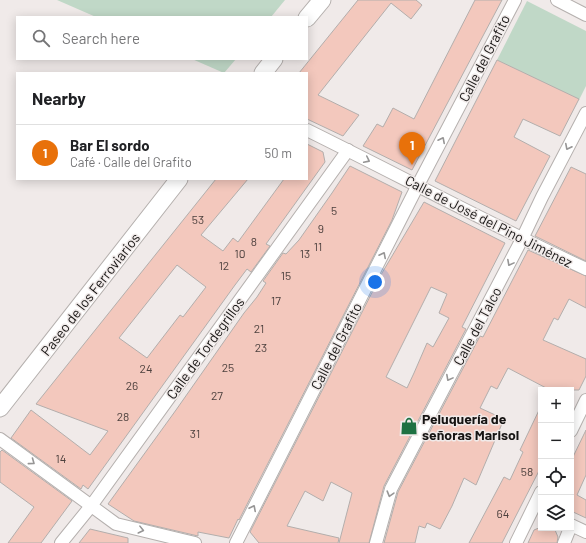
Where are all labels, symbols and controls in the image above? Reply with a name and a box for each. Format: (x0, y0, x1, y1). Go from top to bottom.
street label: Calle del Grafito (455, 12, 513, 104)
search box (16, 16, 308, 60)
icon: search (30, 27, 52, 49)
text: Search here (62, 29, 140, 47)
text: Nearby (32, 88, 86, 108)
pin: 1 (399, 132, 425, 165)
text: Bar El sordo (70, 136, 150, 154)
one-way arrow (437, 136, 445, 144)
one-way arrow (565, 143, 573, 150)
text: 1 (43, 145, 47, 161)
text: 50 m (265, 145, 292, 161)
text: Café · Calle del Grafito (70, 154, 192, 170)
one-way arrow (363, 155, 370, 163)
street label: Calle de José del Pino Jiménez (403, 171, 575, 271)
house number: 5 (331, 203, 337, 217)
house number: 53 (192, 212, 204, 226)
house number: 9 (318, 221, 324, 235)
street label: Paseo de los Ferroviarios (37, 229, 143, 359)
house number: 8 (251, 234, 257, 248)
house number: 11 (314, 239, 322, 253)
house number: 10 (235, 246, 245, 260)
house number: 13 (300, 246, 310, 260)
one-way arrow (378, 252, 385, 260)
house number: 12 (219, 258, 229, 272)
one-way arrow (507, 259, 514, 266)
house number: 15 (281, 268, 291, 282)
your location (365, 272, 385, 292)
street label: Calle del Talco (449, 284, 505, 368)
street label: Calle de Tordegrillos (162, 293, 248, 402)
house number: 17 (271, 293, 281, 307)
street label: Calle del Grafito (307, 300, 365, 392)
house number: 21 (254, 321, 264, 335)
house number: 23 (255, 340, 267, 354)
house number: 25 (222, 360, 234, 374)
house number: 24 (139, 361, 153, 375)
one-way arrow (446, 374, 454, 382)
house number: 26 (126, 378, 138, 392)
map controls (538, 387, 574, 531)
button: + (538, 387, 574, 423)
house number: 27 (211, 388, 223, 402)
house number: 28 (117, 409, 129, 423)
place label: Peluquería de señoras Marisol (422, 410, 519, 443)
shop icon: Peluquería de señoras Marisol (399, 416, 419, 436)
button: − (538, 423, 574, 459)
house number: 31 (190, 426, 200, 440)
house number: 14 (56, 451, 66, 465)
one-way arrow (27, 458, 34, 465)
button: locate (538, 459, 574, 495)
house number: 58 (521, 464, 533, 478)
one-way arrow (386, 490, 395, 497)
button: layers (538, 495, 574, 531)
one-way arrow (249, 505, 256, 512)
house number: 64 (497, 506, 509, 520)
one-way arrow (137, 525, 144, 534)

